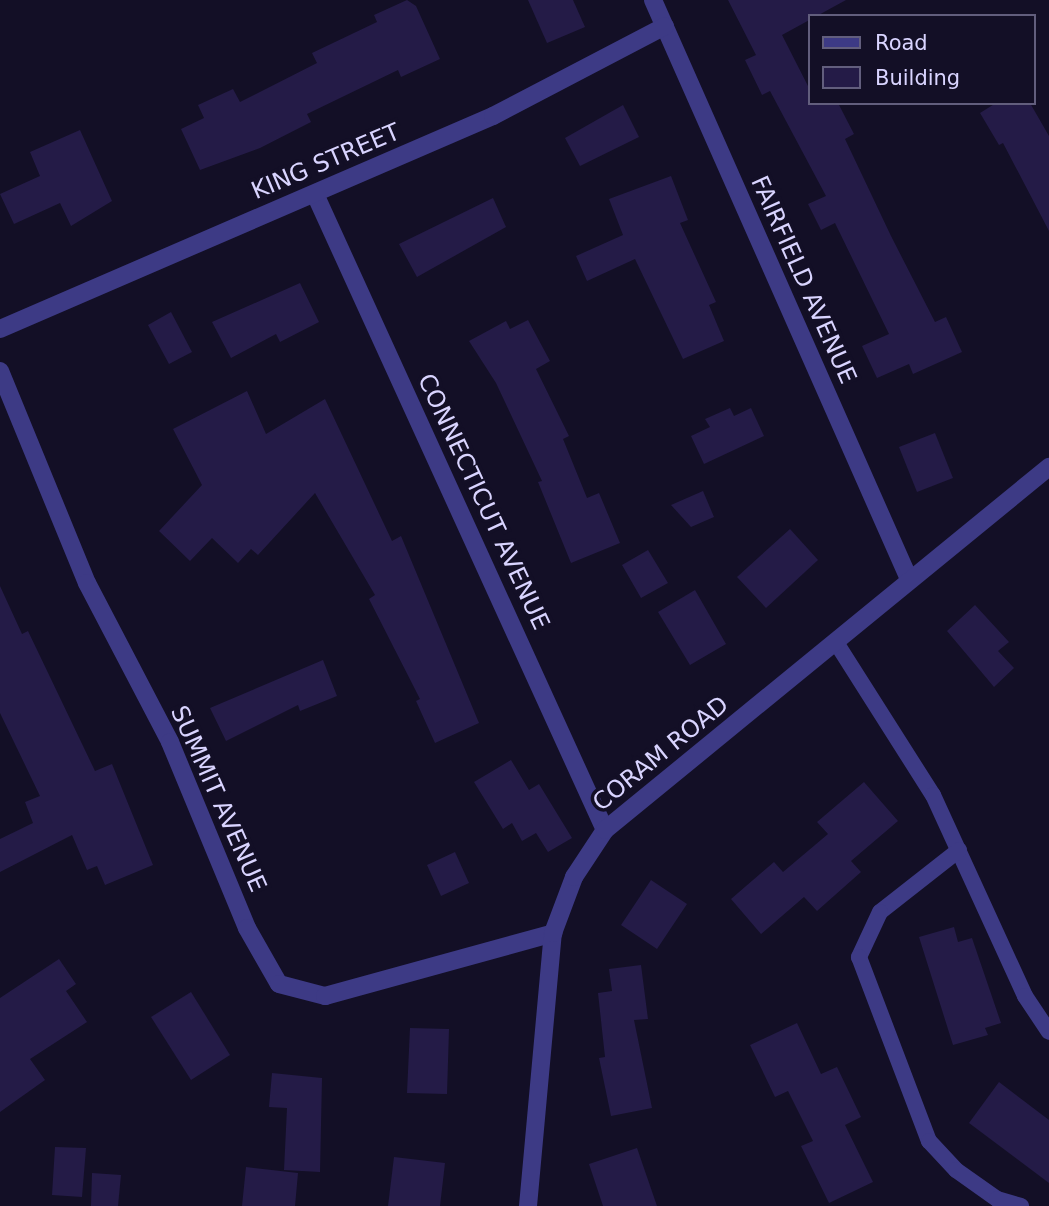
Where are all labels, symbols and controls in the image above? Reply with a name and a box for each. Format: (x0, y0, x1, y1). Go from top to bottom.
legend (808, 14, 1035, 105)
text: Road (875, 31, 928, 55)
text: Building (875, 66, 960, 90)
street label: KING STREET (247, 118, 405, 206)
street label: FAIRFIELD AVENUE (744, 172, 862, 388)
street label: CONNECTICUT AVENUE (411, 369, 555, 635)
street label: CORAM ROAD (587, 691, 735, 817)
street label: SUMMIT AVENUE (164, 701, 272, 897)

